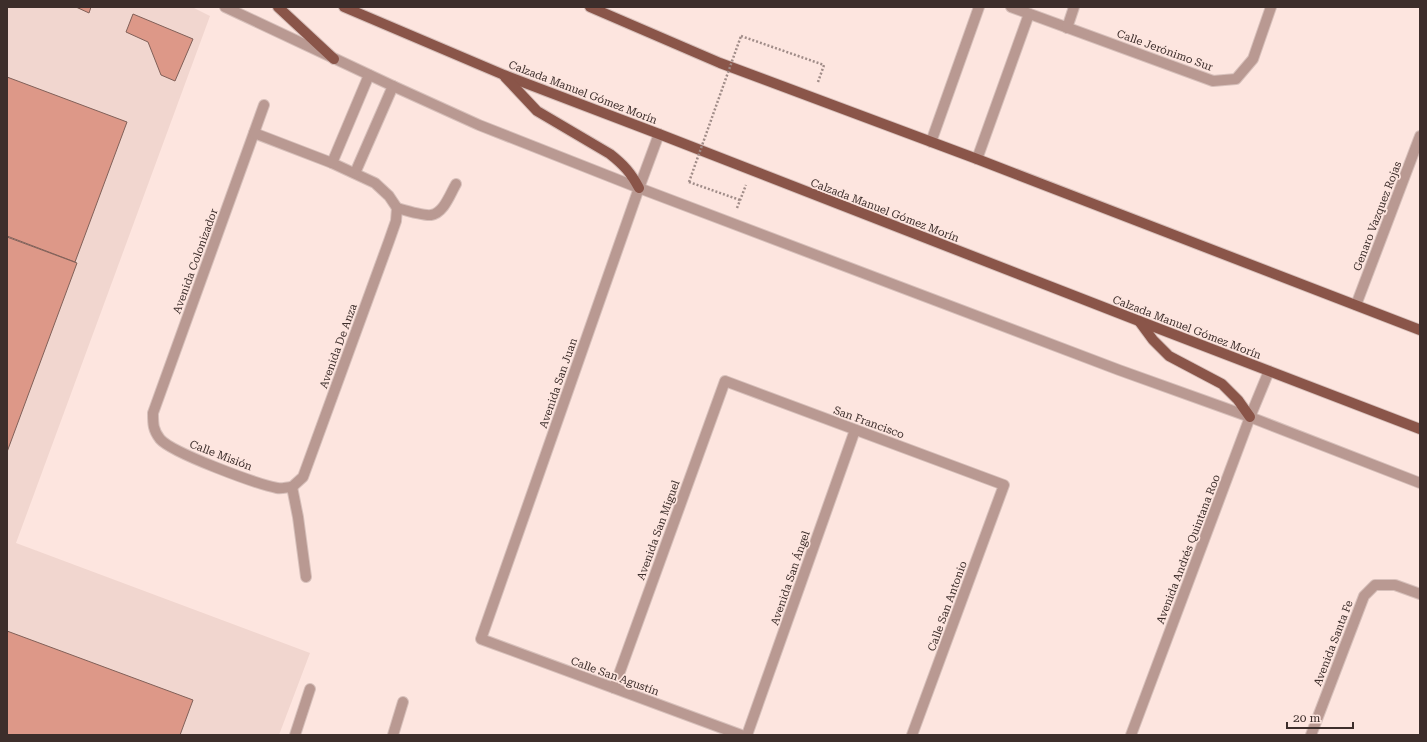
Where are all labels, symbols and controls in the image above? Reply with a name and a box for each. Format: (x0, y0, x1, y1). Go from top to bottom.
street label: Calle Jerónimo Sur (1115, 27, 1215, 74)
street label: Calzada Manuel Gómez Morín (507, 58, 659, 127)
street label: Genaro Vazquez Rojas (1351, 160, 1404, 273)
street label: Calzada Manuel Gómez Morín (809, 176, 961, 245)
street label: Avenida Colonizador (170, 206, 221, 315)
street label: Calzada Manuel Gómez Morín (1111, 293, 1263, 362)
street label: Avenida De Anza (317, 302, 360, 390)
street label: Avenida San Juan (537, 336, 580, 430)
street label: San Francisco (832, 404, 906, 441)
street label: Calle Misión (188, 438, 254, 473)
street label: Avenida Andrés Quintana Roo (1154, 472, 1223, 626)
street label: Avenida San Miguel (634, 478, 683, 582)
street label: Avenida San Ángel (767, 528, 813, 627)
street label: Calle San Antonio (925, 559, 970, 653)
street label: Avenida Santa Fe (1311, 598, 1356, 688)
street label: Calle San Agustín (569, 654, 661, 698)
scale bar (1287, 704, 1353, 730)
text: 20 m (1293, 711, 1320, 725)

